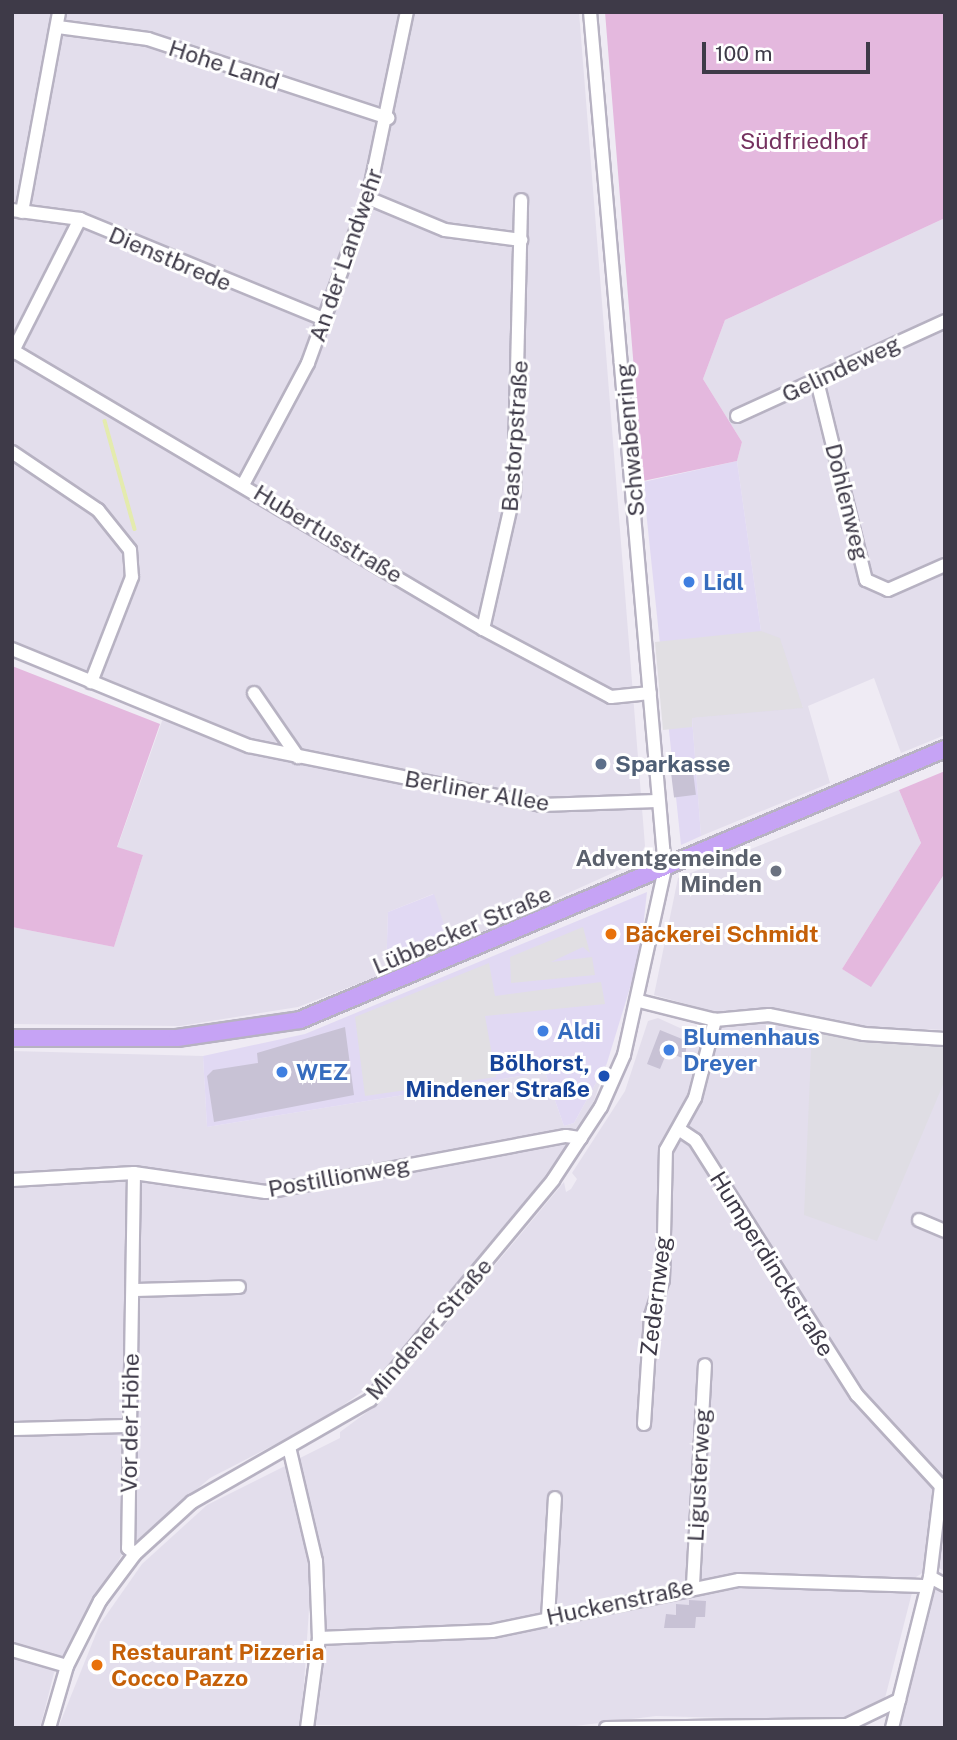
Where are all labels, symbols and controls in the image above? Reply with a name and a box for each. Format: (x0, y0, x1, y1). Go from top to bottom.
scale bar (705, 28, 873, 72)
street label: Hohe Land (165, 34, 283, 96)
text: 100 m (715, 41, 772, 66)
park label: Südfriedhof (740, 127, 868, 155)
street label: An der Landwehr (303, 164, 389, 346)
street label: Dienstbrede (105, 221, 235, 297)
street label: Gelindeweg (777, 330, 905, 408)
street label: Bastorpstraße (496, 359, 534, 513)
street label: Schwabenring (610, 362, 650, 518)
street label: Dohlenweg (819, 441, 875, 563)
street label: Hubertusstraße (249, 479, 407, 589)
place label: Lidl (703, 568, 744, 596)
marker: Lidl (681, 574, 697, 590)
place label: Sparkasse (615, 750, 731, 778)
marker: Sparkasse (593, 756, 609, 772)
street label: Berliner Allee (402, 765, 552, 817)
place label: Adventgemeinde Minden (575, 844, 762, 898)
marker: Adventgemeinde Minden (768, 863, 784, 879)
street label: Lübbecker Straße (369, 880, 555, 980)
place label: Bäckerei Schmidt (625, 920, 819, 948)
marker: Bäckerei Schmidt (603, 926, 619, 942)
place label: Aldi (557, 1017, 601, 1045)
marker: Aldi (535, 1023, 551, 1039)
place label: Blumenhaus Dreyer (683, 1023, 820, 1077)
marker: Blumenhaus Dreyer (661, 1042, 677, 1058)
place label: Bölhorst, Mindener Straße (405, 1049, 590, 1103)
place label: WEZ (296, 1058, 348, 1086)
marker: WEZ (274, 1064, 290, 1080)
marker: Bölhorst, Mindener Straße (596, 1068, 612, 1084)
street label: Postillionweg (266, 1151, 412, 1203)
street label: Humperdinckstraße (704, 1166, 840, 1362)
street label: Zedernweg (635, 1234, 677, 1358)
street label: Mindener Straße (360, 1252, 498, 1406)
street label: Vor der Höhe (115, 1353, 145, 1493)
street label: Ligusterweg (682, 1408, 716, 1542)
street label: Huckenstraße (544, 1573, 696, 1631)
place label: Restaurant Pizzeria Cocco Pazzo (111, 1638, 325, 1692)
marker: Restaurant Pizzeria Cocco Pazzo (89, 1657, 105, 1673)

